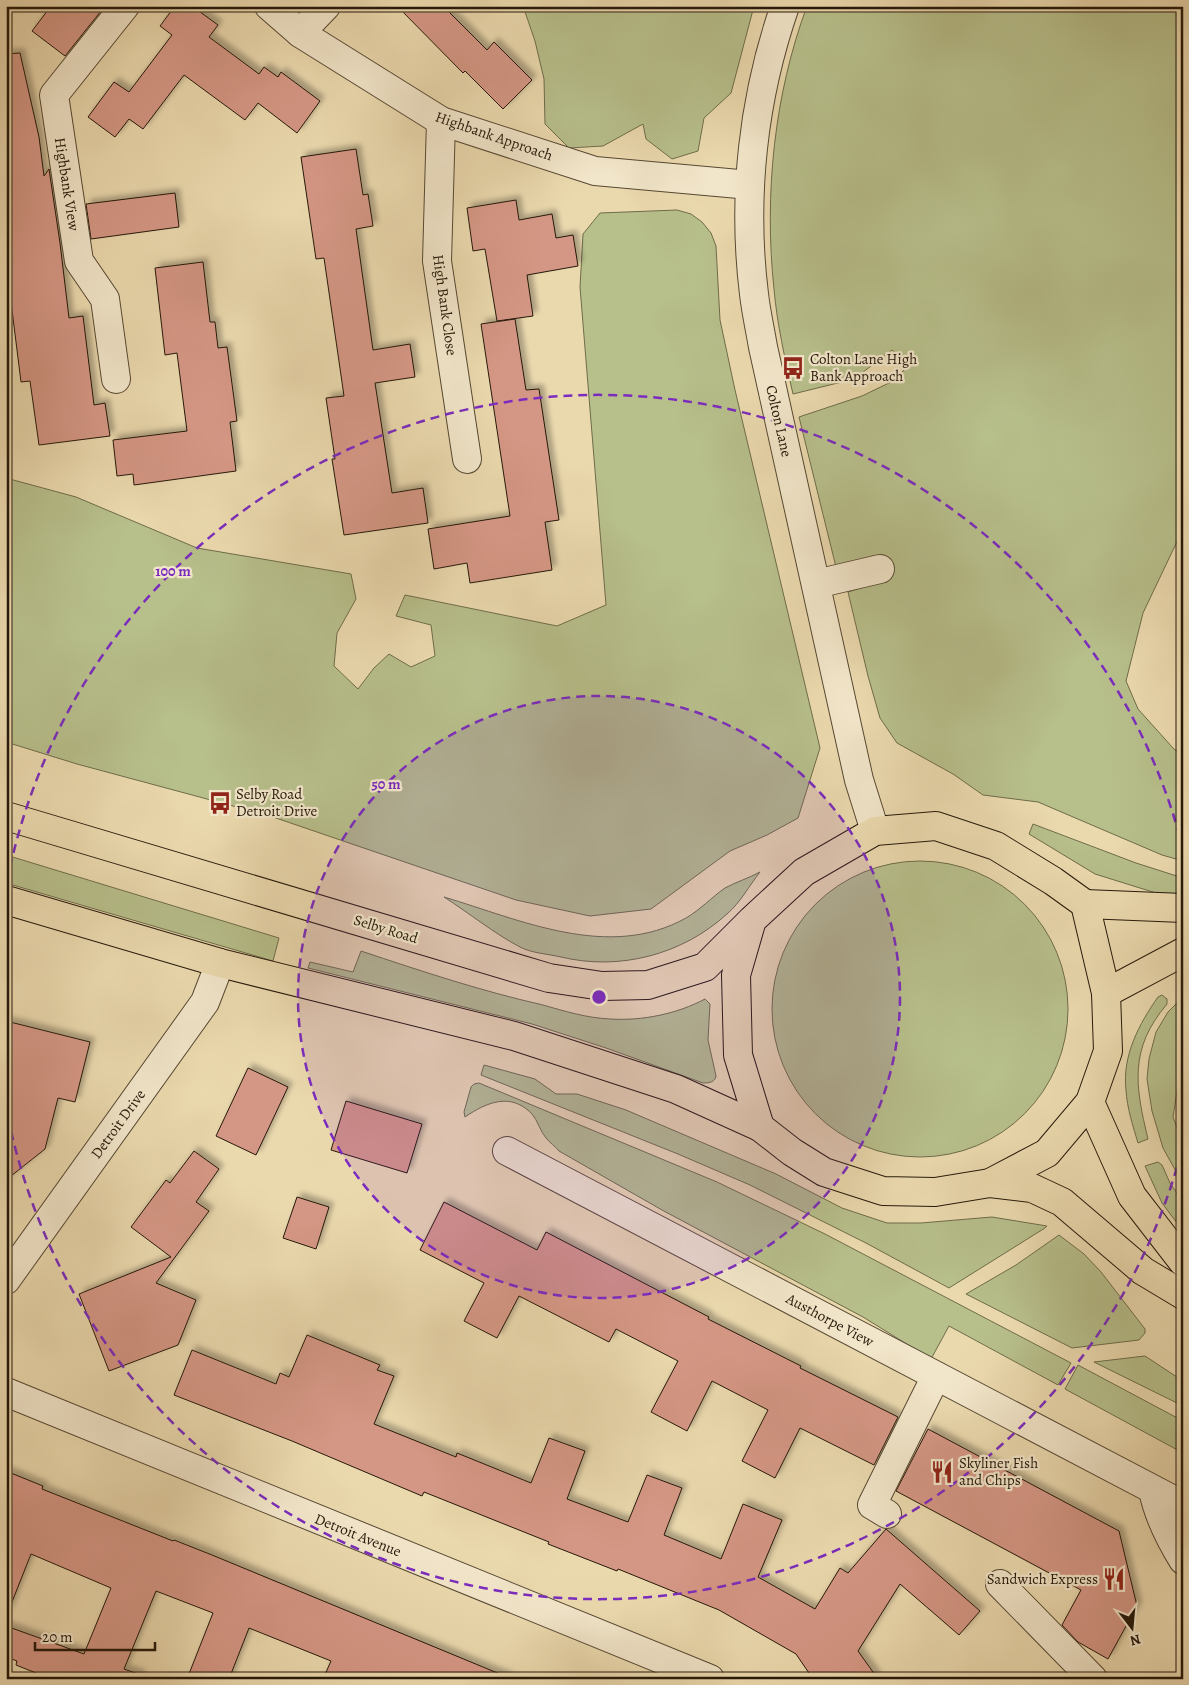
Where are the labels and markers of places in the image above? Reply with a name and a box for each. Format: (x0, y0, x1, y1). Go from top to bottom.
place label: Colton Lane High Bank Approach (810, 349, 917, 386)
bus stop icon: Colton Lane High Bank Approach (780, 355, 806, 381)
place label: Selby Road Detroit Drive (236, 784, 317, 821)
bus stop icon: Selby Road Detroit Drive (207, 790, 233, 816)
centre of rings (590, 988, 608, 1006)
place label: Skyliner Fish and Chips (959, 1453, 1038, 1490)
restaurant icon: Skyliner Fish and Chips (929, 1459, 955, 1485)
restaurant icon: Sandwich Express (1101, 1566, 1127, 1592)
place label: Sandwich Express (987, 1569, 1098, 1589)

